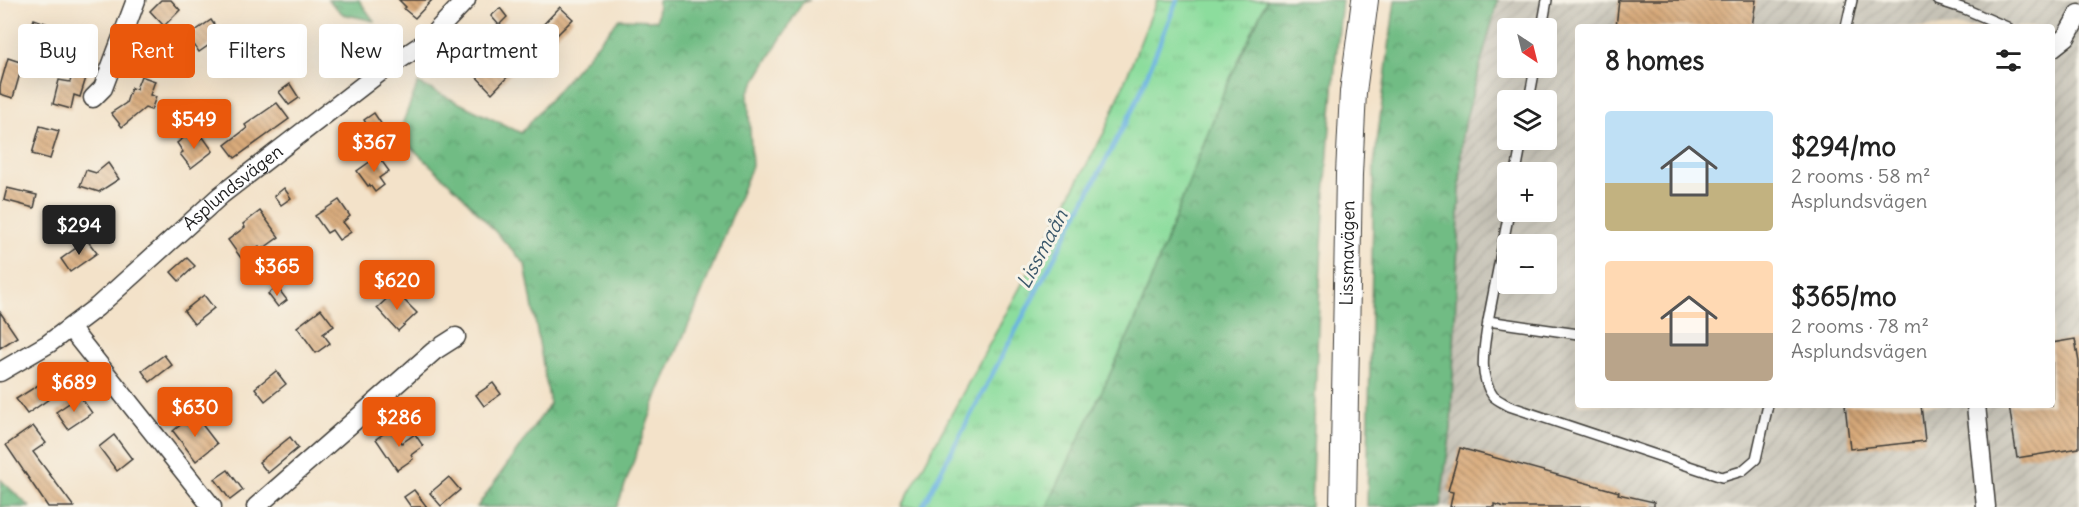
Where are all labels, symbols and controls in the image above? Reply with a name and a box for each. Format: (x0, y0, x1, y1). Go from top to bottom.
north arrow (1497, 18, 1557, 78)
map controls (1497, 18, 1557, 294)
chip: Buy (18, 24, 98, 78)
chip: Rent (110, 24, 195, 78)
chip: Filters (207, 24, 307, 78)
chip: New (319, 24, 403, 78)
chip: Apartment (415, 24, 559, 78)
text: 8 homes (1605, 44, 1704, 77)
icon: filters (1992, 44, 2025, 77)
button: layers (1497, 90, 1557, 150)
pin: $549 (158, 99, 230, 150)
text: $549 (171, 106, 217, 131)
pin: $367 (338, 122, 410, 173)
text: $367 (352, 129, 396, 154)
text: $294/mo (1791, 130, 1896, 163)
icon: home (1653, 135, 1725, 207)
street label: Asplundsvägen (178, 139, 287, 235)
button: + (1497, 162, 1557, 222)
text: 2 rooms · 58 m² (1791, 163, 1931, 188)
text: Asplundsvägen (1791, 188, 1927, 213)
street label: Lissmavägen (1335, 200, 1360, 306)
pin: $294 (43, 205, 115, 256)
water label: Lissmaån (1010, 205, 1073, 292)
text: $294 (56, 212, 102, 237)
button: − (1497, 234, 1557, 294)
pin: $365 (241, 246, 313, 297)
text: $365 (254, 253, 300, 278)
pin: $620 (361, 260, 433, 311)
text: $620 (374, 267, 420, 292)
text: $365/mo (1791, 280, 1897, 313)
icon: home (1653, 285, 1725, 357)
text: 2 rooms · 78 m² (1791, 313, 1929, 338)
text: Asplundsvägen (1791, 338, 1927, 363)
pin: $689 (38, 362, 110, 413)
text: $689 (51, 369, 97, 394)
pin: $630 (159, 387, 231, 438)
text: $630 (171, 394, 219, 419)
pin: $286 (363, 397, 435, 448)
text: $286 (376, 404, 422, 429)

